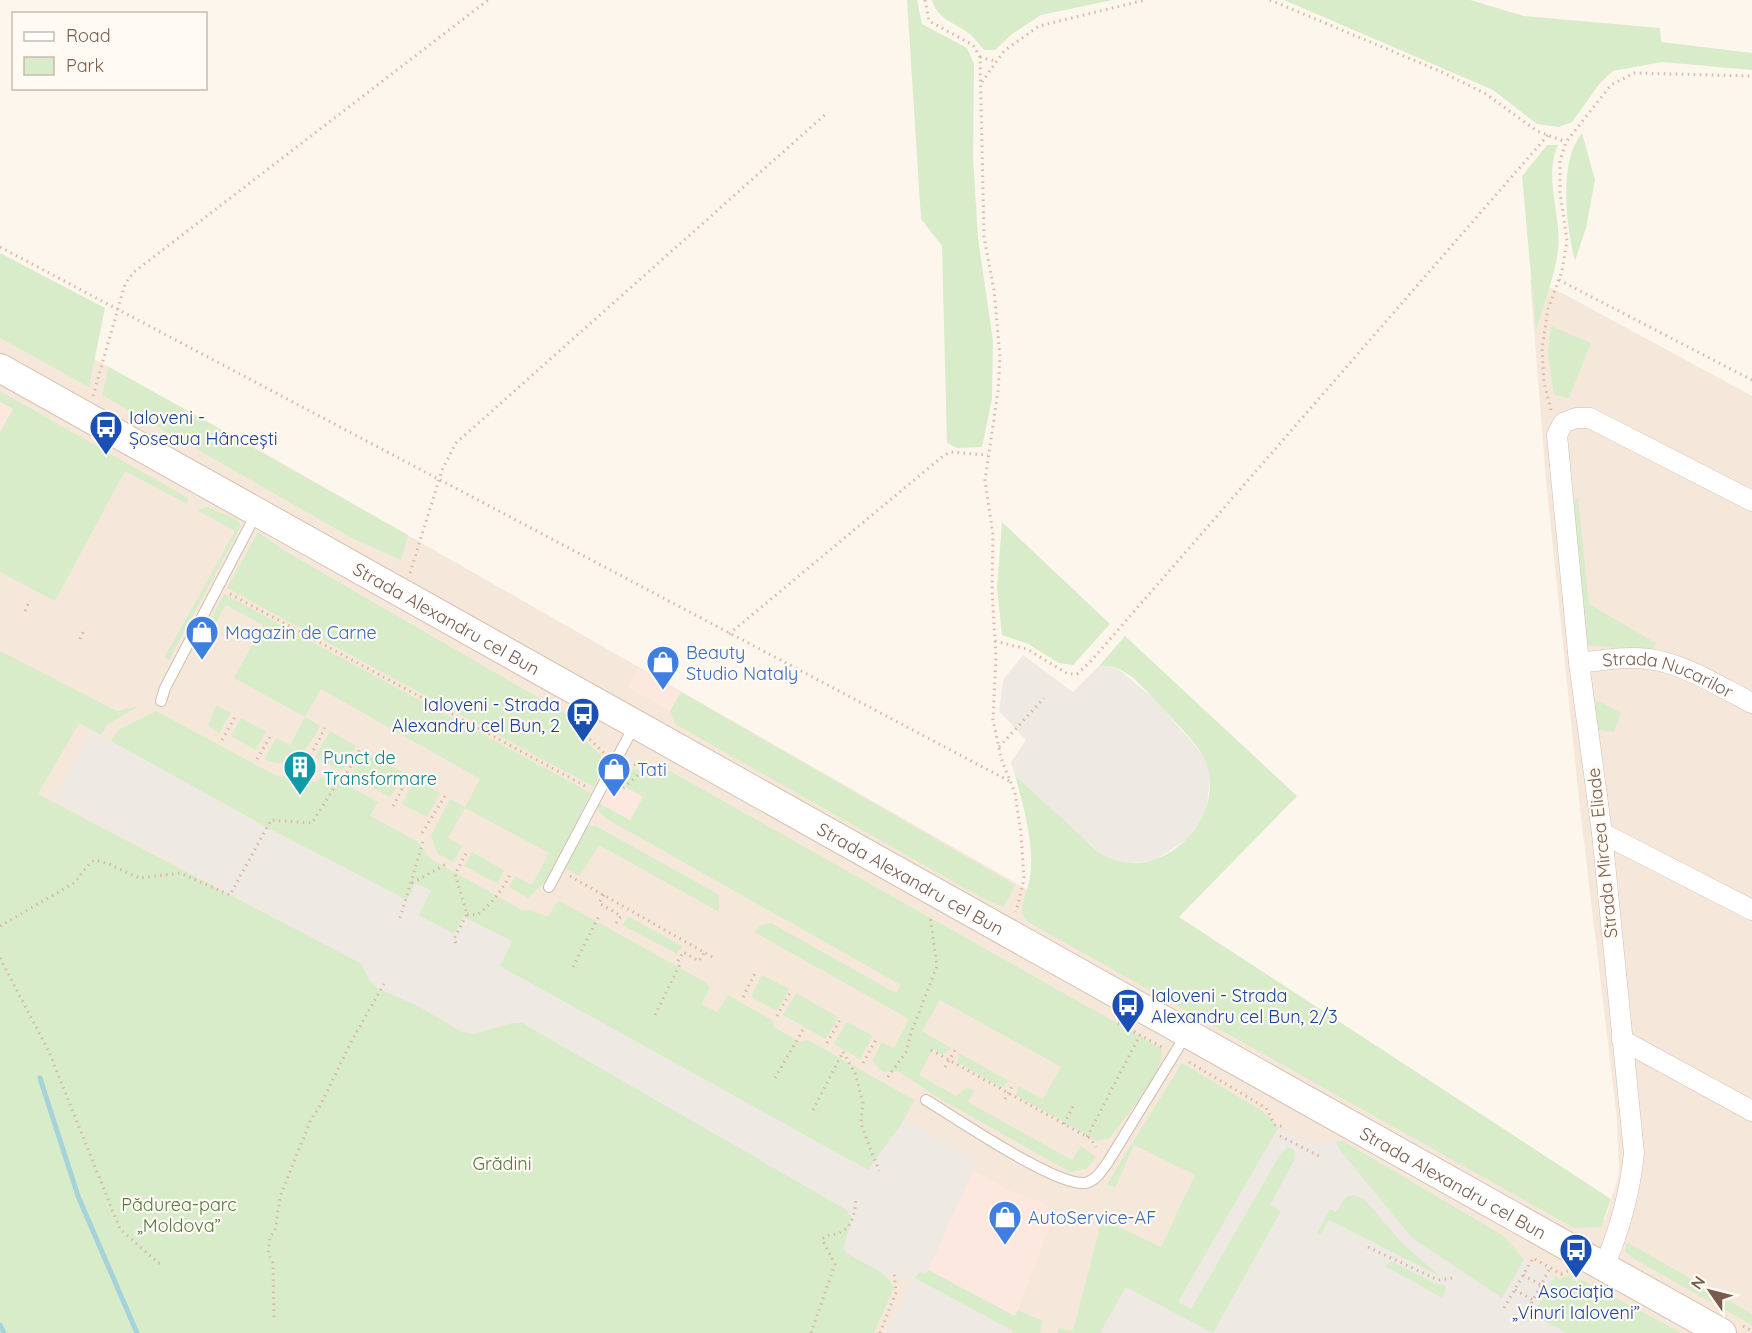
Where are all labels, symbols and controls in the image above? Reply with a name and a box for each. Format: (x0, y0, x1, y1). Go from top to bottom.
legend (12, 12, 207, 90)
text: Road (66, 24, 111, 47)
text: Park (66, 54, 104, 77)
place label: Ialoveni - Șoseaua Hâncești (129, 406, 278, 450)
bus stop icon: Ialoveni - Șoseaua Hâncești (88, 409, 124, 456)
street label: Strada Alexandru cel Bun (349, 557, 544, 680)
shop icon: Magazin de Carne (184, 614, 220, 661)
place label: Magazin de Carne (225, 621, 377, 644)
place label: Beauty Studio Nataly (686, 641, 798, 685)
shop icon: Beauty Studio Nataly (645, 644, 681, 691)
street label: Strada Nucarilor (1601, 646, 1738, 703)
place label: Ialoveni - Strada Alexandru cel Bun, 2 (392, 693, 560, 737)
bus stop icon: Ialoveni - Strada Alexandru cel Bun, 2 (565, 696, 601, 743)
place label: Punct de Transformare (323, 746, 437, 790)
building icon: Punct de Transformare (282, 749, 318, 796)
shop icon: Tati (596, 751, 632, 798)
place label: Tati (637, 758, 667, 781)
street label: Strada Mircea Eliade (1582, 767, 1622, 939)
street label: Strada Alexandru cel Bun (813, 817, 1008, 940)
place label: Ialoveni - Strada Alexandru cel Bun, 2/3 (1151, 984, 1338, 1028)
bus stop icon: Ialoveni - Strada Alexandru cel Bun, 2/3 (1110, 987, 1146, 1034)
street label: Strada Alexandru cel Bun (1356, 1121, 1551, 1244)
park label: Grădini (472, 1152, 532, 1175)
park label: Pădurea-parc „Moldova” (121, 1193, 237, 1237)
shop icon: AutoService-AF (987, 1199, 1023, 1246)
place label: AutoService-AF (1028, 1206, 1156, 1229)
bus stop icon: Asociația „Vinuri Ialoveni” (1558, 1232, 1594, 1279)
north arrow (1680, 1261, 1740, 1321)
text: N (1686, 1272, 1709, 1293)
place label: Asociația „Vinuri Ialoveni” (1512, 1280, 1640, 1324)

